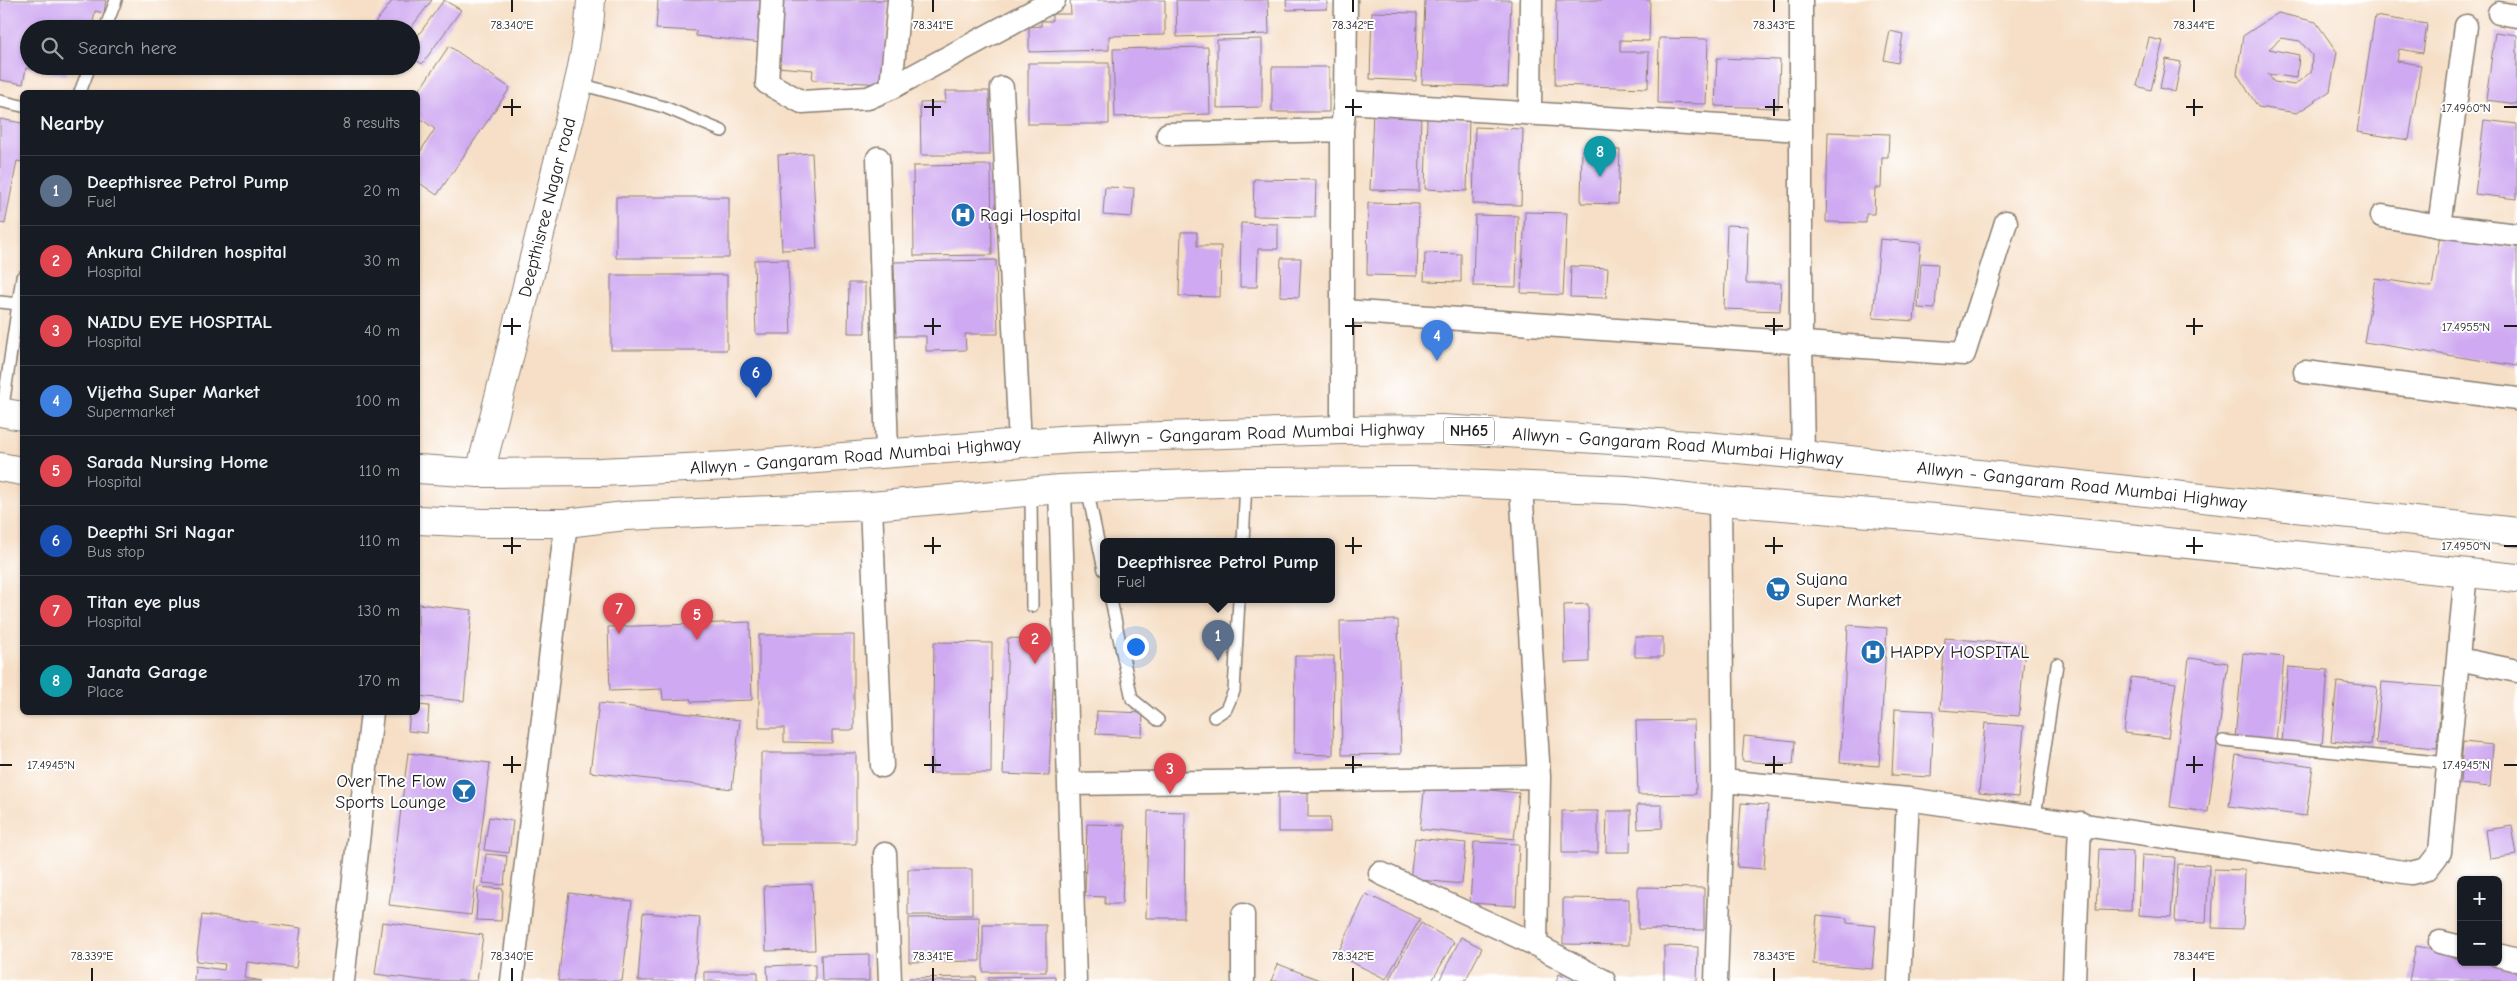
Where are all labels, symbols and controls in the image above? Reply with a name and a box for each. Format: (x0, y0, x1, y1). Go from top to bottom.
text: 78.340°E (490, 18, 534, 32)
text: 78.341°E (913, 18, 953, 32)
text: 78.342°E (1332, 18, 1374, 32)
text: 78.343°E (1753, 18, 1795, 32)
text: 78.344°E (2173, 18, 2215, 32)
search box (20, 20, 420, 75)
icon: search (38, 34, 66, 62)
text: Search here (78, 37, 177, 59)
text: 17.4960°N (2441, 101, 2491, 115)
text: Nearby (40, 111, 104, 135)
text: 8 results (343, 114, 400, 132)
street label: Deepthisree Nagar road (514, 115, 580, 299)
pin: 8 (1584, 136, 1616, 177)
text: Deepthisree Petrol Pump (87, 171, 289, 193)
text: 1 (53, 182, 59, 200)
text: 20 m (363, 182, 400, 200)
text: Fuel (87, 193, 116, 211)
hospital icon: Ragi Hospital (950, 202, 976, 228)
place label: Ragi Hospital (980, 205, 1081, 226)
text: Ankura Children hospital (87, 241, 287, 263)
text: 2 (52, 252, 60, 270)
text: 30 m (364, 252, 400, 270)
text: Hospital (87, 263, 142, 281)
text: NAIDU EYE HOSPITAL (87, 311, 272, 333)
pin: 4 (1421, 320, 1453, 361)
text: 17.4955°N (2442, 320, 2490, 334)
text: 3 (52, 322, 60, 340)
text: 40 m (364, 322, 400, 340)
text: Hospital (87, 333, 142, 351)
pin: 6 (740, 357, 772, 398)
text: Vijetha Super Market (87, 381, 260, 403)
text: 4 (52, 392, 60, 410)
text: 100 m (356, 392, 400, 410)
text: Supermarket (87, 403, 175, 421)
road number: NH65 (1444, 418, 1494, 444)
street label: Allwyn - Gangaram Road Mumbai Highway (1092, 419, 1425, 449)
street label: Allwyn - Gangaram Road Mumbai Highway (1512, 423, 1845, 470)
street label: Allwyn - Gangaram Road Mumbai Highway (689, 433, 1022, 478)
text: Sarada Nursing Home (87, 451, 268, 473)
street label: Allwyn - Gangaram Road Mumbai Highway (1916, 457, 2249, 513)
text: 5 (52, 462, 60, 480)
text: 110 m (359, 462, 400, 480)
text: Hospital (87, 473, 142, 491)
text: Deepthi Sri Nagar (87, 521, 234, 543)
text: 6 (52, 532, 60, 550)
text: 110 m (359, 532, 400, 550)
popup (1100, 538, 1335, 603)
text: 17.4950°N (2441, 539, 2491, 553)
text: Bus stop (87, 543, 145, 561)
text: Deepthisree Petrol Pump (1117, 551, 1318, 573)
place label: Sujana Super Market (1796, 569, 1902, 611)
text: Fuel (1117, 573, 1146, 591)
supermarket icon: Sujana Super Market (1765, 576, 1791, 602)
text: Titan eye plus (87, 591, 200, 613)
pin: 7 (603, 593, 635, 634)
pin: 5 (681, 599, 713, 640)
text: 7 (52, 602, 60, 620)
text: 130 m (357, 602, 400, 620)
text: Hospital (87, 613, 142, 631)
pin: 1 (1202, 620, 1234, 661)
pin: 2 (1019, 623, 1051, 664)
your location (1123, 634, 1149, 660)
hospital icon: HAPPY HOSPITAL (1860, 639, 1886, 665)
place label: HAPPY HOSPITAL (1890, 642, 2029, 663)
text: Janata Garage (87, 661, 207, 683)
text: 8 (52, 672, 60, 690)
text: 170 m (358, 672, 400, 690)
text: Place (87, 683, 123, 701)
pin: 3 (1154, 753, 1186, 794)
text: 17.4945°N (27, 758, 75, 772)
text: 17.4945°N (2442, 758, 2490, 772)
place label: Over The Flow Sports Lounge (335, 771, 446, 813)
bar icon: Over The Flow Sports Lounge (451, 778, 477, 804)
map controls (2457, 876, 2502, 966)
button: + (2457, 876, 2502, 921)
button: − (2457, 921, 2502, 966)
text: 78.339°E (71, 949, 113, 963)
text: 78.340°E (490, 949, 534, 963)
text: 78.341°E (913, 949, 953, 963)
text: 78.342°E (1332, 949, 1374, 963)
text: 78.343°E (1753, 949, 1795, 963)
text: 78.344°E (2173, 949, 2215, 963)

